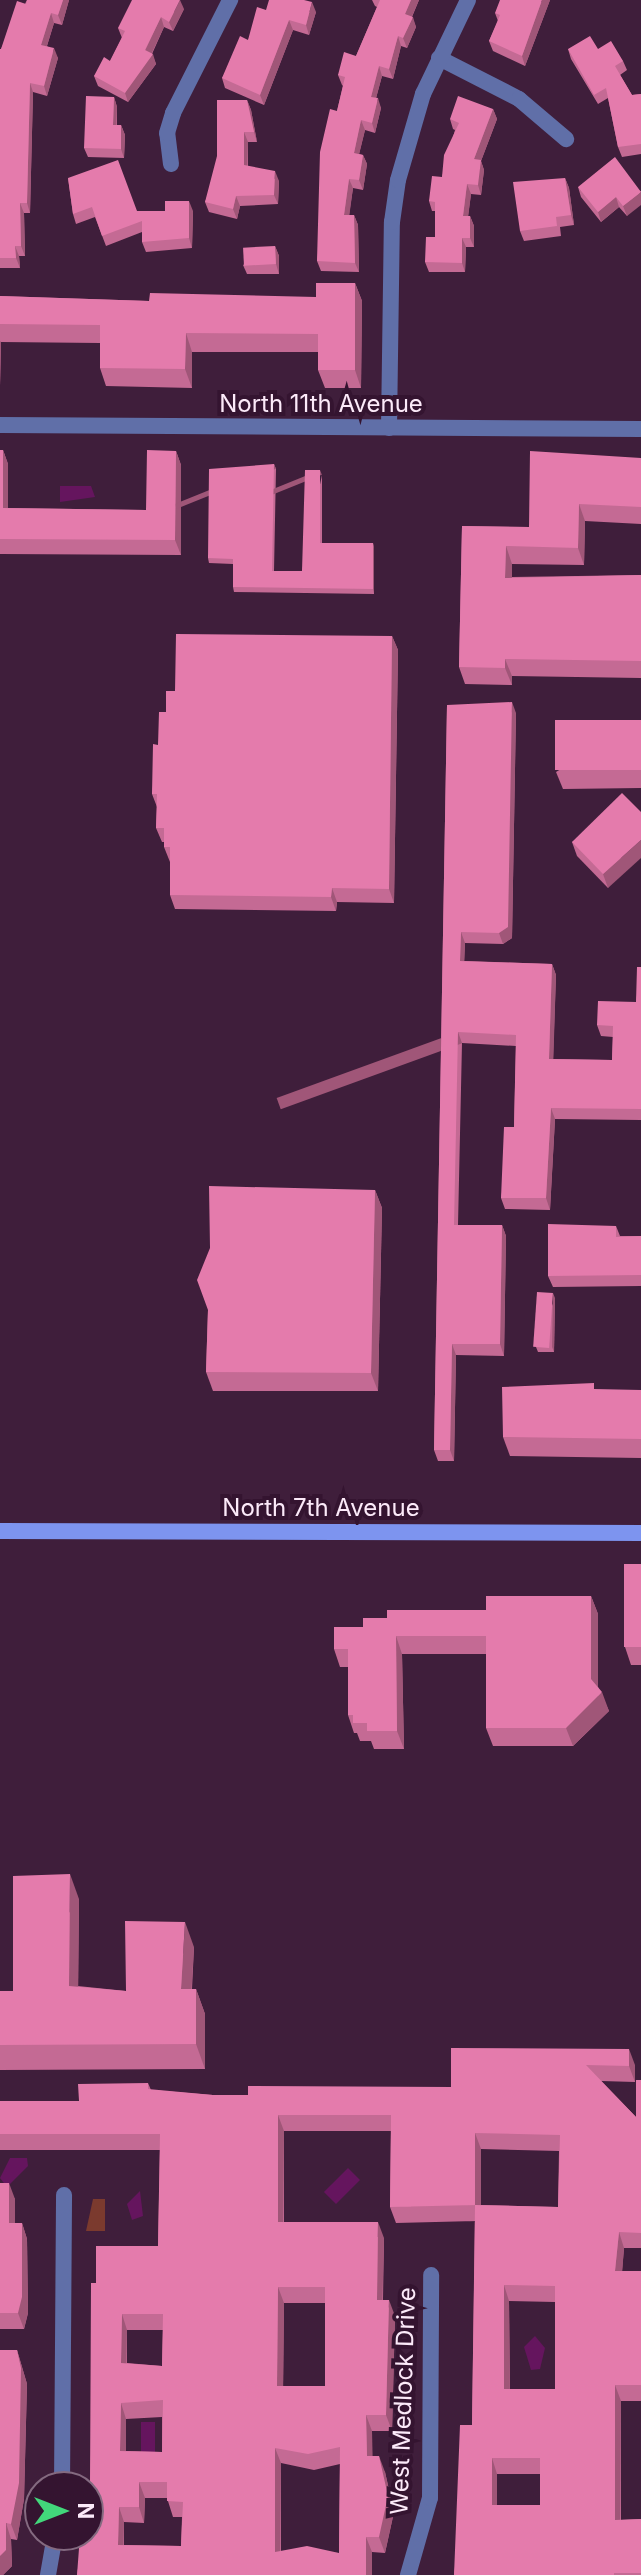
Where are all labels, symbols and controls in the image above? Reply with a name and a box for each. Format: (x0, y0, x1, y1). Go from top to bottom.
street label: North 11th Avenue (219, 390, 423, 418)
street label: North 7th Avenue (222, 1494, 420, 1522)
street label: West Medlock Drive (385, 2287, 421, 2515)
north arrow (24, 2471, 104, 2551)
text: N (73, 2503, 99, 2519)

